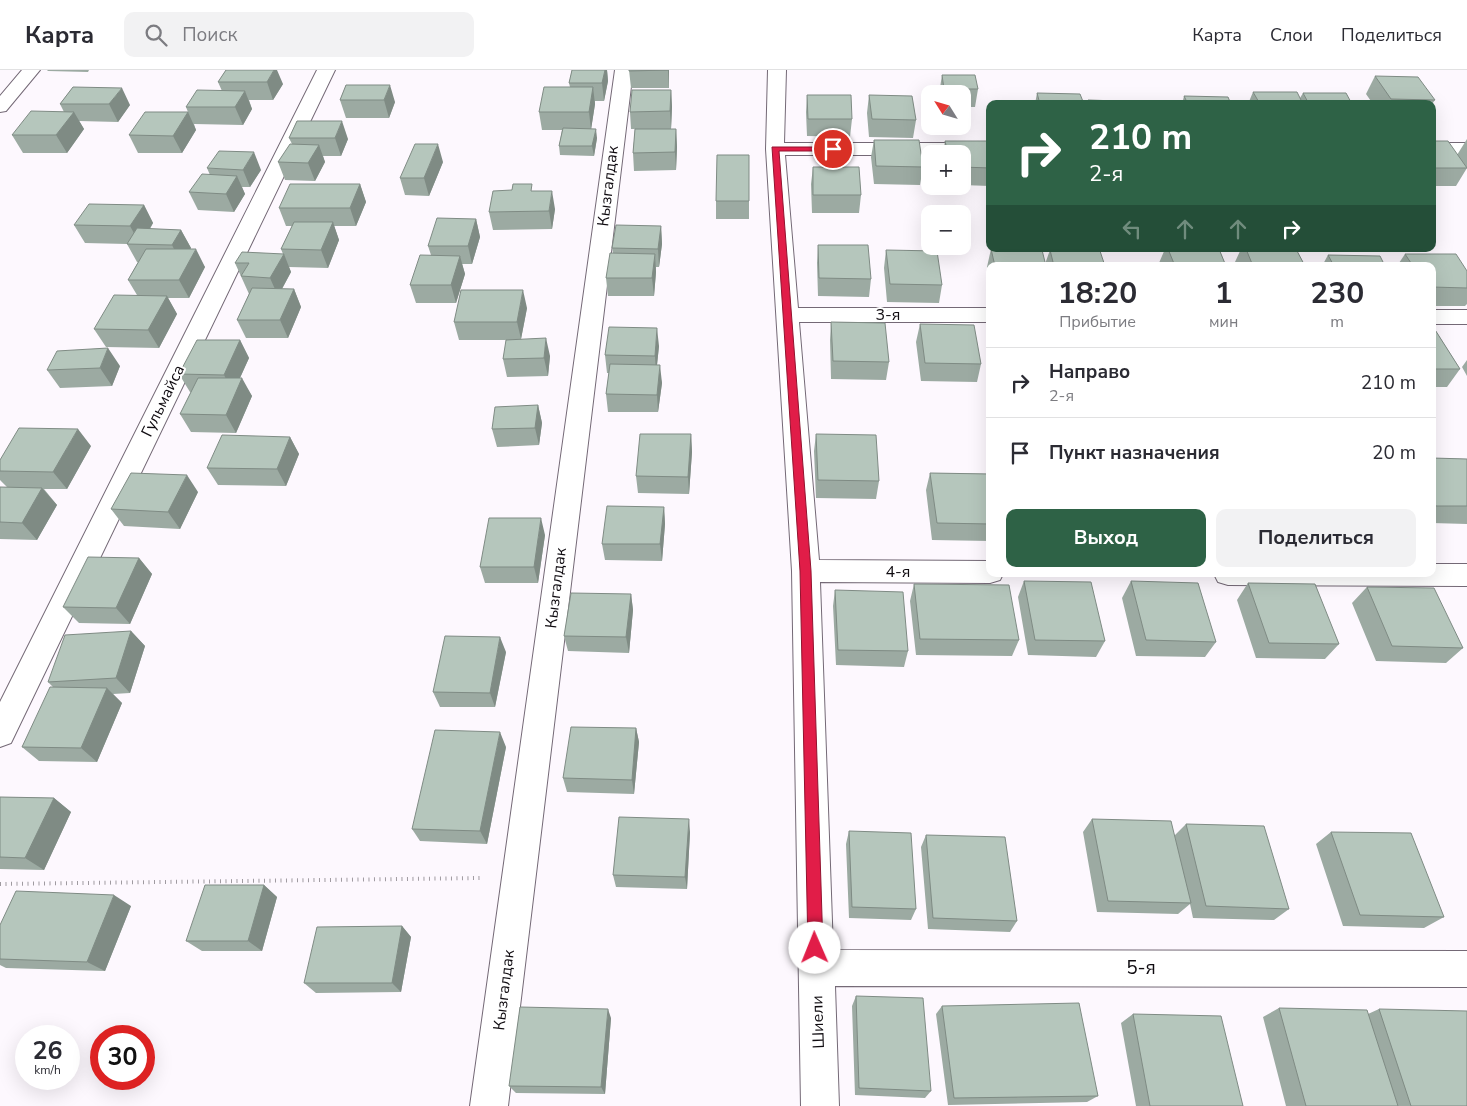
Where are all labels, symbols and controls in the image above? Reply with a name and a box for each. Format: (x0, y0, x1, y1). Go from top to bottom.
search box (124, 12, 474, 57)
text: Карта (25, 19, 94, 51)
icon: search (142, 21, 170, 49)
text: Поиск (182, 22, 237, 48)
text: Карта (1192, 23, 1242, 47)
text: Слои (1270, 23, 1313, 47)
text: Поделиться (1341, 23, 1442, 47)
north arrow (921, 85, 971, 135)
map controls (921, 85, 971, 255)
text: 210 m (1089, 114, 1192, 161)
icon: right (1006, 120, 1071, 185)
pin (812, 128, 854, 170)
icon: arrive (819, 135, 847, 163)
street label: Кызгалдак (592, 144, 624, 228)
button: + (921, 145, 971, 195)
text: 2-я (1089, 159, 1123, 189)
button: − (921, 205, 971, 255)
icon: left (1118, 215, 1146, 243)
icon: ahead (1171, 215, 1199, 243)
icon: ahead (1224, 215, 1252, 243)
icon: right (1277, 215, 1305, 243)
text: 18:20 (1058, 273, 1137, 314)
text: 1 (1215, 273, 1233, 314)
text: 230 (1310, 273, 1364, 314)
street label: 3-я (875, 304, 901, 326)
text: Прибытие (1059, 311, 1136, 333)
text: мин (1209, 311, 1238, 333)
text: m (1330, 311, 1344, 333)
text: Направо (1049, 359, 1130, 385)
street label: Гульмайса (136, 361, 190, 441)
icon: right (1006, 369, 1034, 397)
text: 210 m (1361, 370, 1416, 396)
text: 2-я (1049, 385, 1074, 407)
icon: arrive (1006, 439, 1034, 467)
text: Пункт назначения (1049, 440, 1220, 466)
text: 20 m (1372, 440, 1416, 466)
button: Выход (1006, 509, 1206, 567)
button: Поделиться (1216, 509, 1416, 567)
street label: Кызгалдак (540, 546, 572, 630)
street label: 4-я (885, 561, 911, 583)
position arrow (788, 921, 840, 973)
street label: Кызгалдак (488, 948, 520, 1032)
street label: 5-я (1126, 955, 1156, 981)
street label: Шиели (806, 995, 830, 1049)
speed limit sign: 30 (90, 1025, 155, 1090)
text: 26 (32, 1034, 63, 1068)
text: km/h (34, 1062, 61, 1078)

